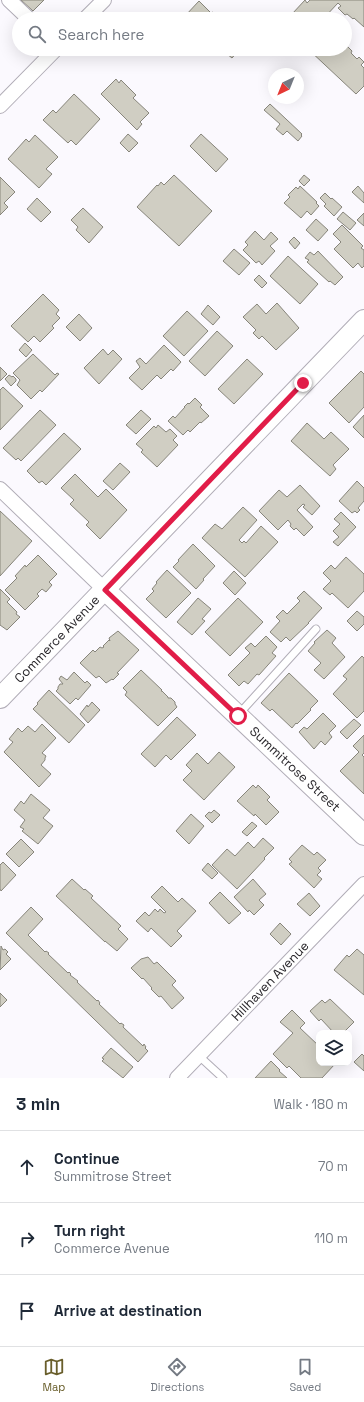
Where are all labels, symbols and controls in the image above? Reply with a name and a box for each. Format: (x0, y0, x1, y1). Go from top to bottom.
search box (12, 12, 352, 56)
icon: search (26, 23, 48, 45)
text: Search here (58, 25, 144, 44)
north arrow (268, 68, 304, 104)
route end (294, 374, 312, 392)
street label: Commerce Avenue (11, 591, 103, 687)
route start (229, 707, 247, 725)
street label: Summitrose Street (246, 723, 344, 815)
street label: Hillhaven Avenue (228, 937, 312, 1025)
map controls (316, 1030, 352, 1066)
button: layers (316, 1030, 352, 1066)
text: 3 min (16, 1093, 60, 1115)
text: Walk · 180 m (274, 1096, 348, 1113)
text: Continue (54, 1149, 120, 1168)
icon: ahead (16, 1156, 38, 1178)
text: 70 m (318, 1158, 348, 1175)
text: Summitrose Street (54, 1168, 172, 1185)
text: Turn right (54, 1221, 125, 1240)
icon: right (16, 1228, 38, 1250)
text: 110 m (314, 1230, 348, 1247)
text: Commerce Avenue (54, 1240, 170, 1257)
icon: arrive (16, 1300, 38, 1322)
text: Arrive at destination (54, 1301, 202, 1320)
tab: Map (43, 1356, 65, 1394)
tab: Directions (150, 1356, 204, 1394)
tab: Saved (289, 1356, 321, 1394)

